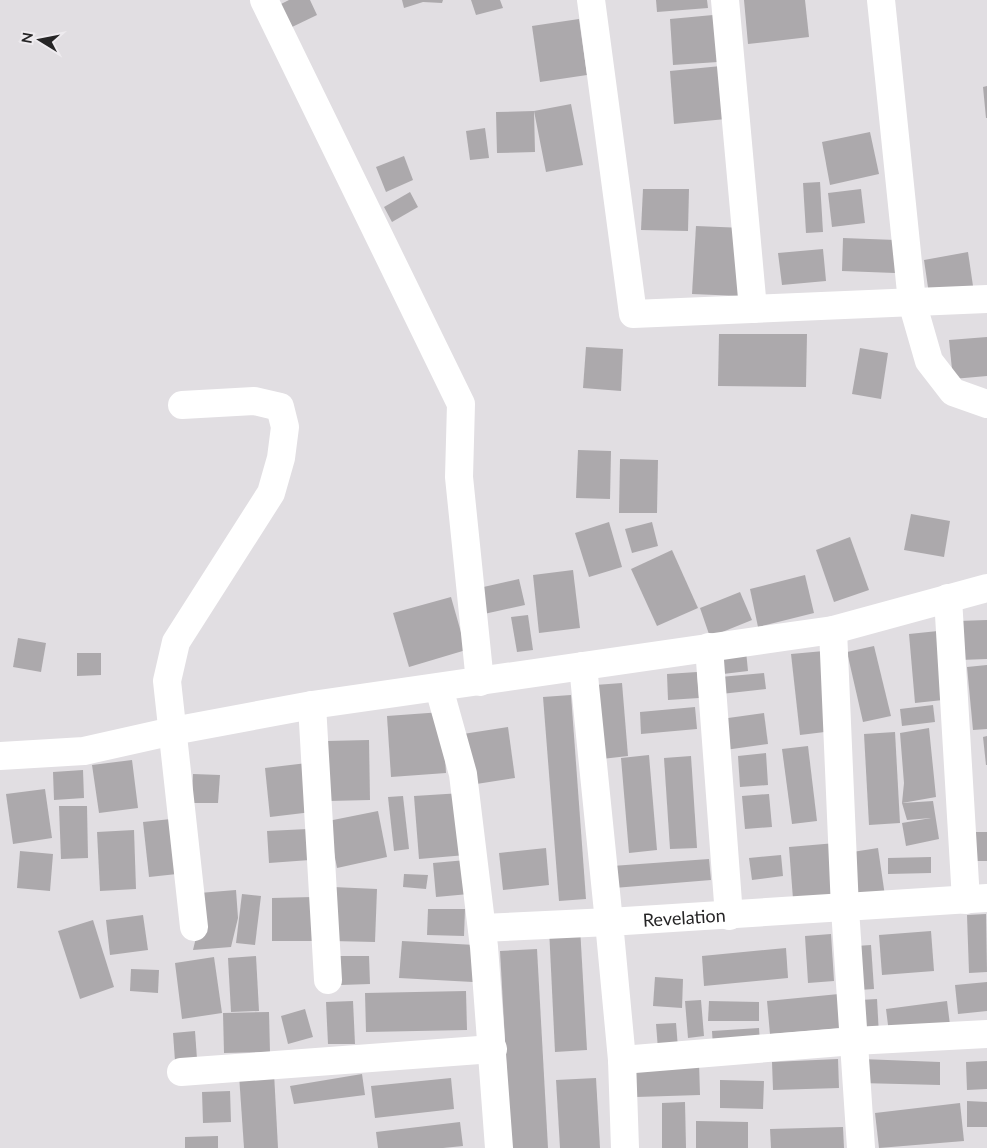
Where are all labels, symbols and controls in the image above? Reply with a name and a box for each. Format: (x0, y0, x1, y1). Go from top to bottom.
north arrow (15, 15, 65, 65)
text: N (17, 31, 36, 44)
street label: Revelation (642, 904, 726, 931)

